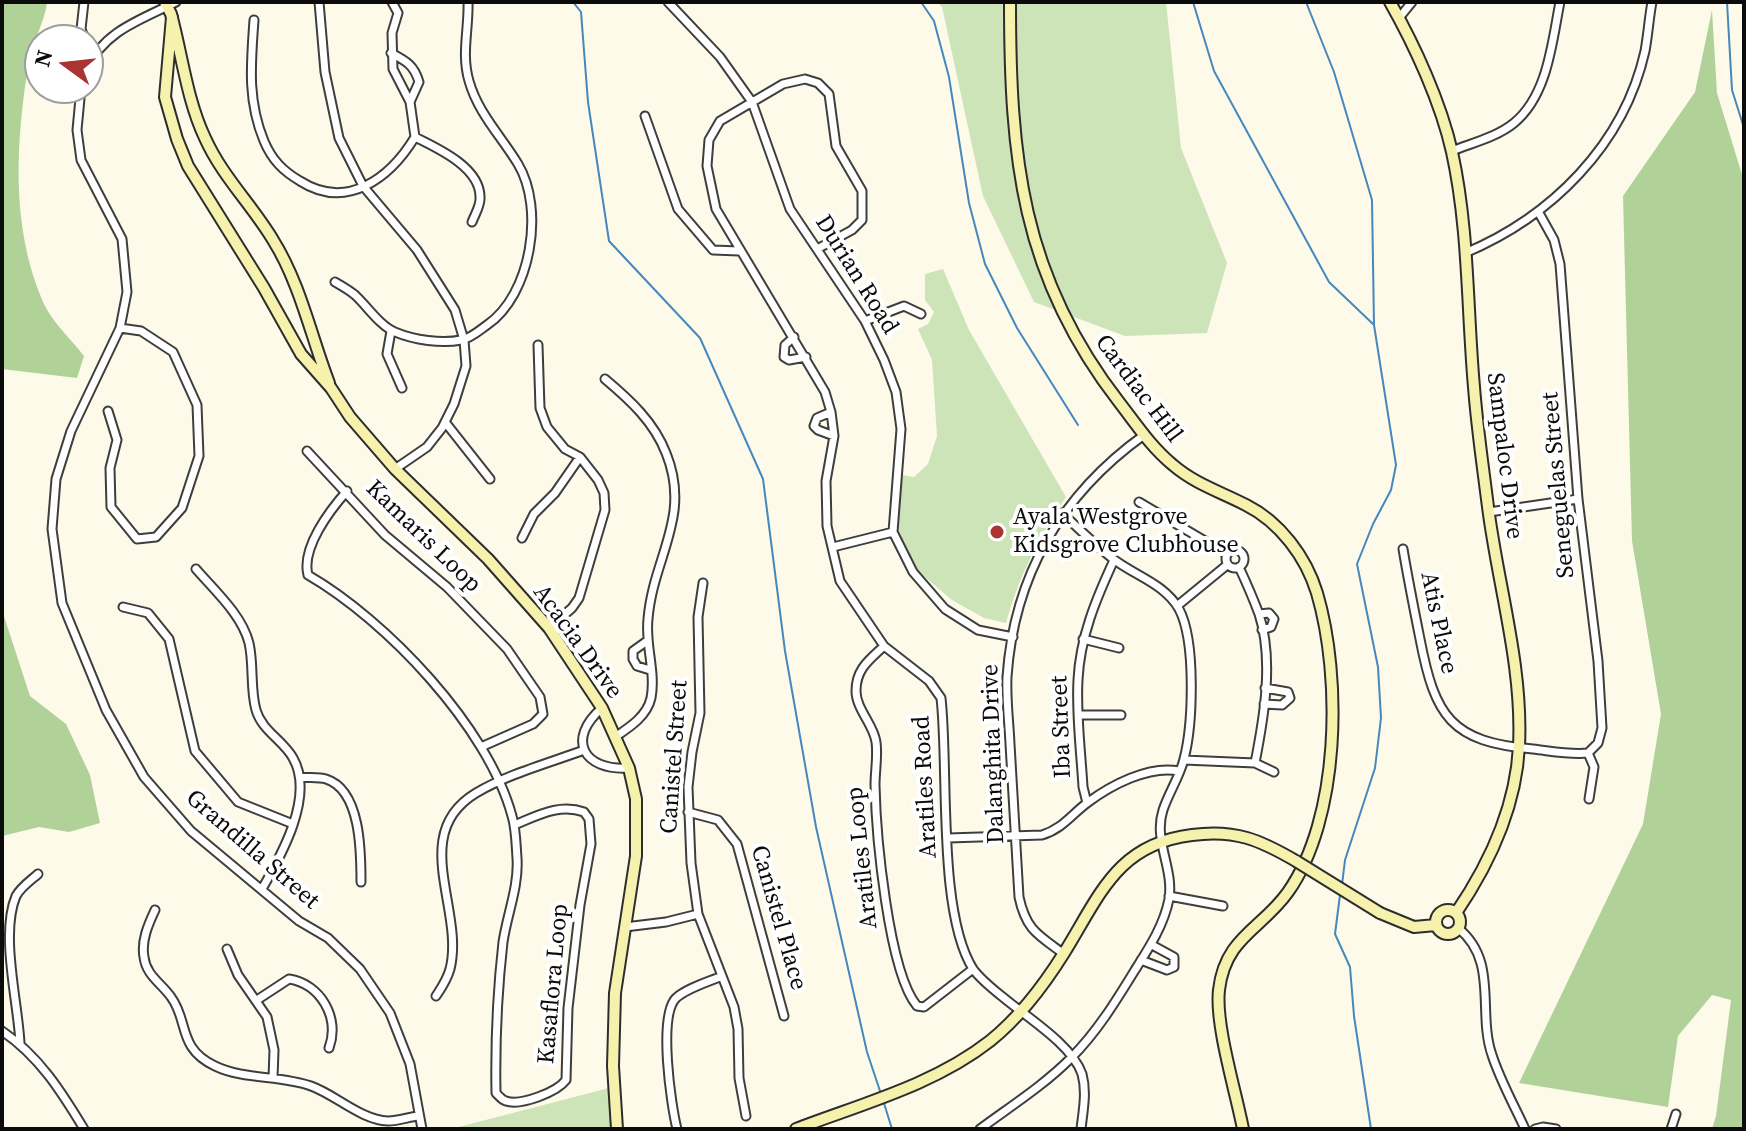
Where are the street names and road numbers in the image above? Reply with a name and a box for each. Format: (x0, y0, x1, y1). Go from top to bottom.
street label: Durian Road (808, 210, 904, 340)
street label: Cardiac Hill (1088, 329, 1188, 449)
street label: Sampaloc Drive (1480, 371, 1528, 541)
street label: Seneguelas Street (1537, 391, 1581, 579)
street label: Kamaris Loop (359, 475, 487, 599)
street label: Atis Place (1413, 569, 1463, 677)
street label: Acacia Drive (526, 579, 628, 705)
street label: Dalanghita Drive (976, 664, 1012, 844)
street label: Iba Street (1046, 675, 1078, 779)
street label: Canistel Street (655, 679, 695, 835)
street label: Aratiles Road (908, 715, 944, 859)
street label: Grandilla Street (179, 784, 325, 916)
street label: Aratiles Loop (841, 785, 885, 931)
street label: Canistel Place (744, 842, 812, 994)
street label: Kasaflora Loop (533, 903, 575, 1065)

